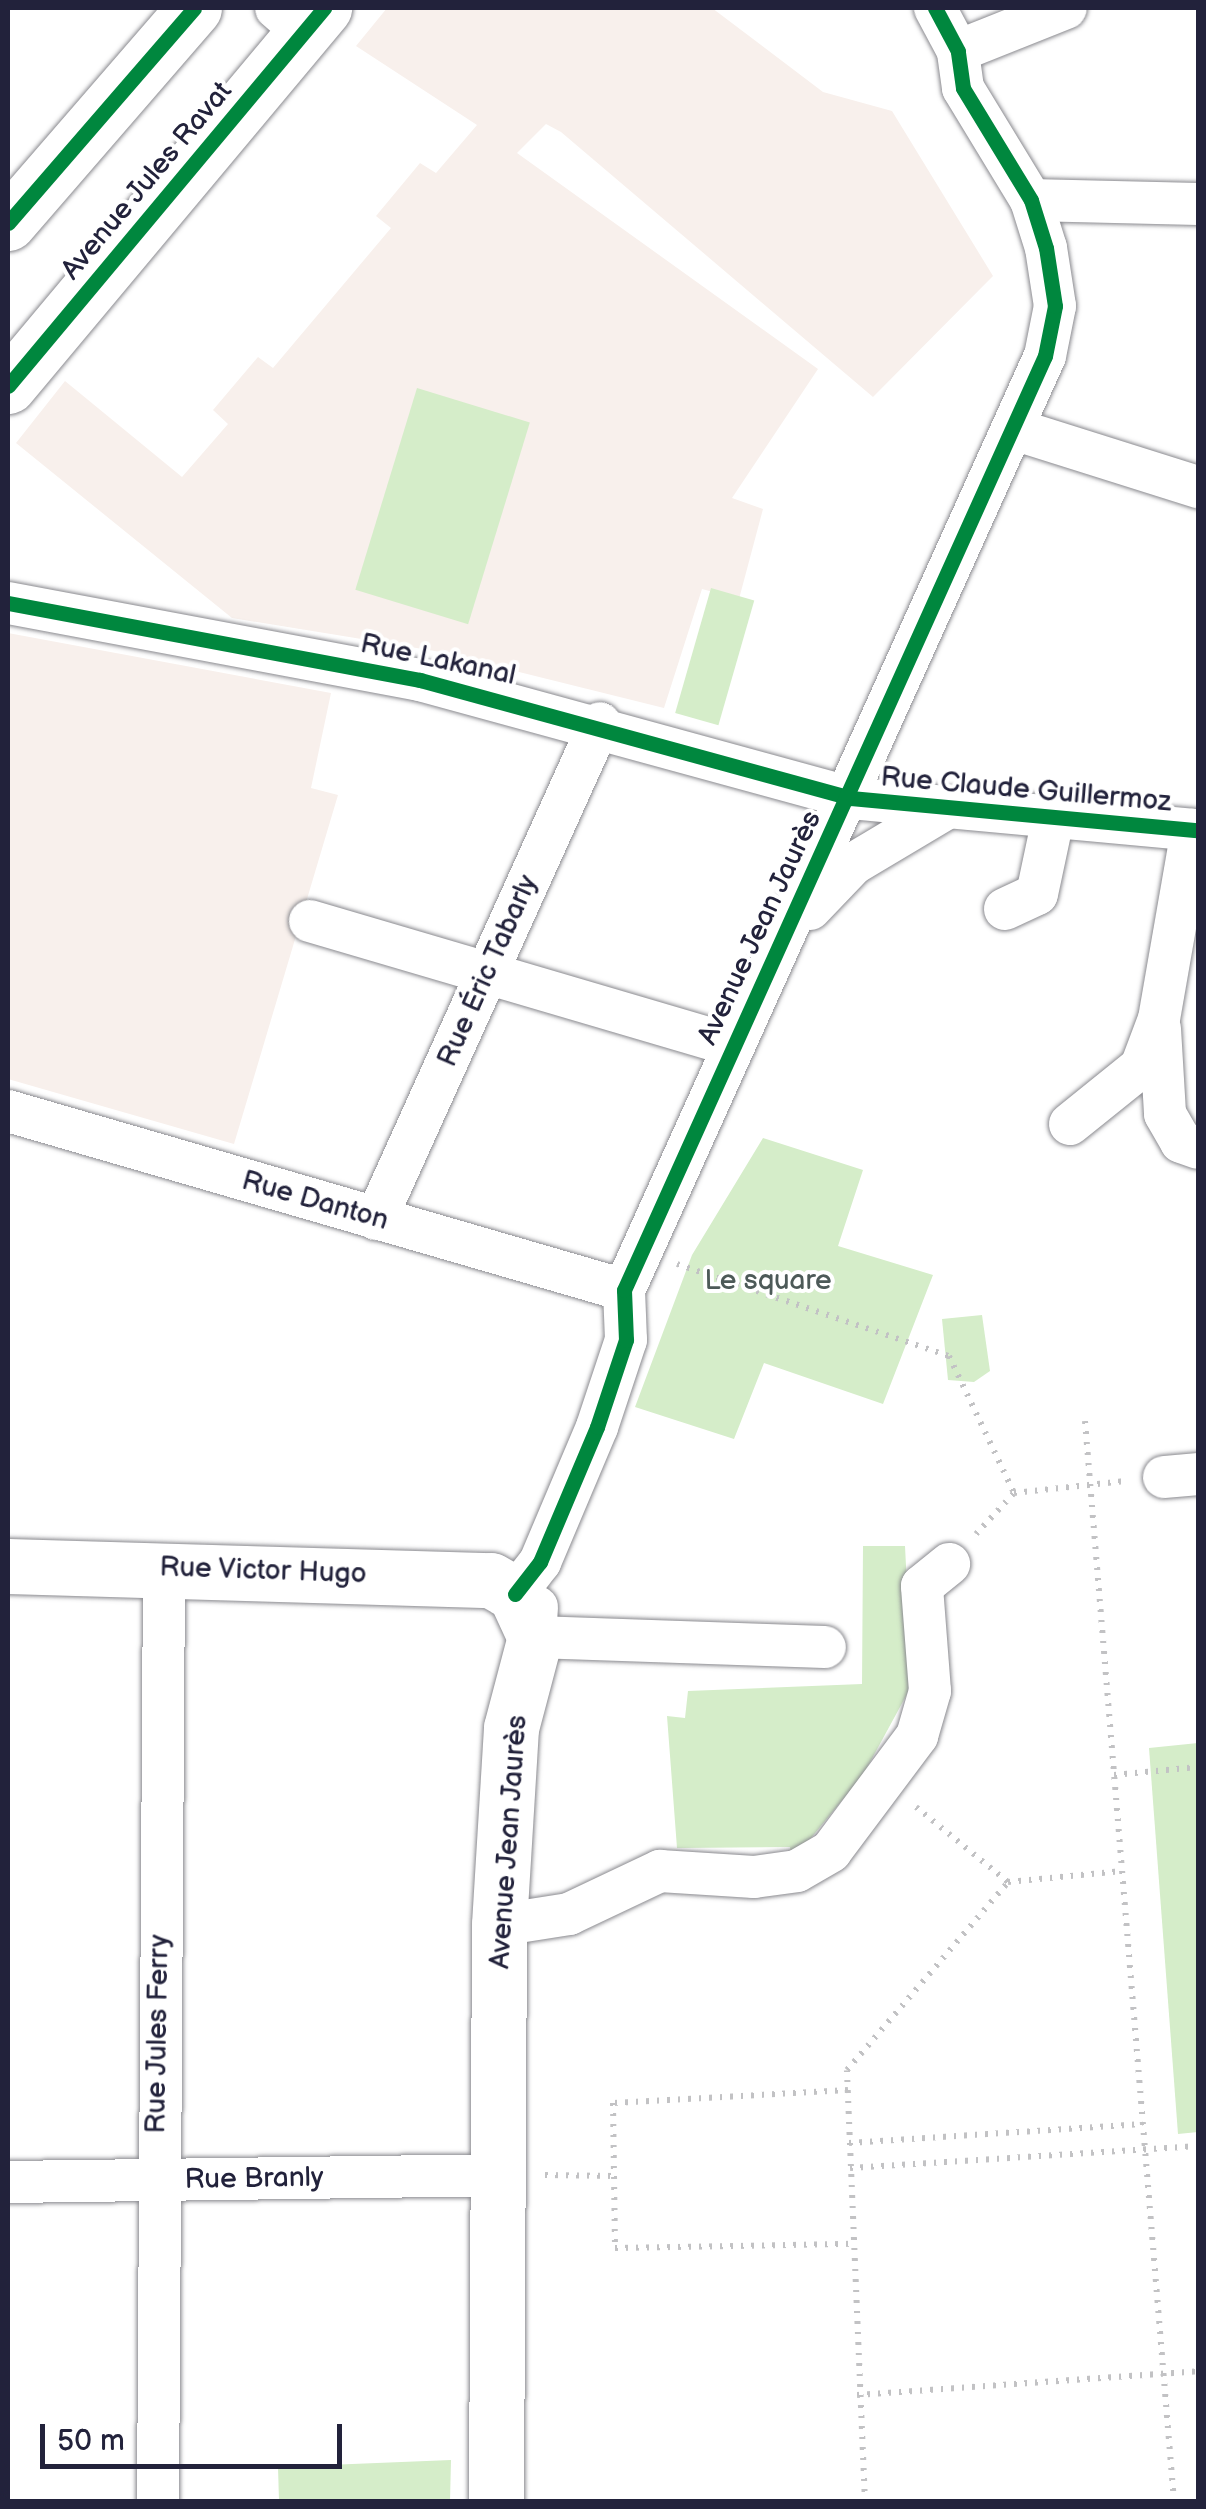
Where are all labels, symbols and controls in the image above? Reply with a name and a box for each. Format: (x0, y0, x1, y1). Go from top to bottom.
street label: Avenue Jules Ravat (54, 75, 240, 287)
street label: Rue Lakanal (357, 627, 519, 693)
street label: Rue Claude Guillermoz (879, 761, 1173, 819)
street label: Avenue Jean Jaurès (690, 804, 830, 1052)
street label: Rue Éric Tabarly (431, 870, 545, 1072)
street label: Rue Danton (238, 1164, 392, 1238)
park label: Le square (704, 1264, 832, 1298)
street label: Rue Victor Hugo (159, 1551, 367, 1591)
street label: Avenue Jean Jaurès (483, 1713, 535, 1971)
street label: Rue Jules Ferry (139, 1933, 177, 2135)
street label: Rue Branly (184, 2161, 324, 2197)
scale bar (45, 2404, 348, 2466)
text: 50 m (57, 2423, 125, 2459)

